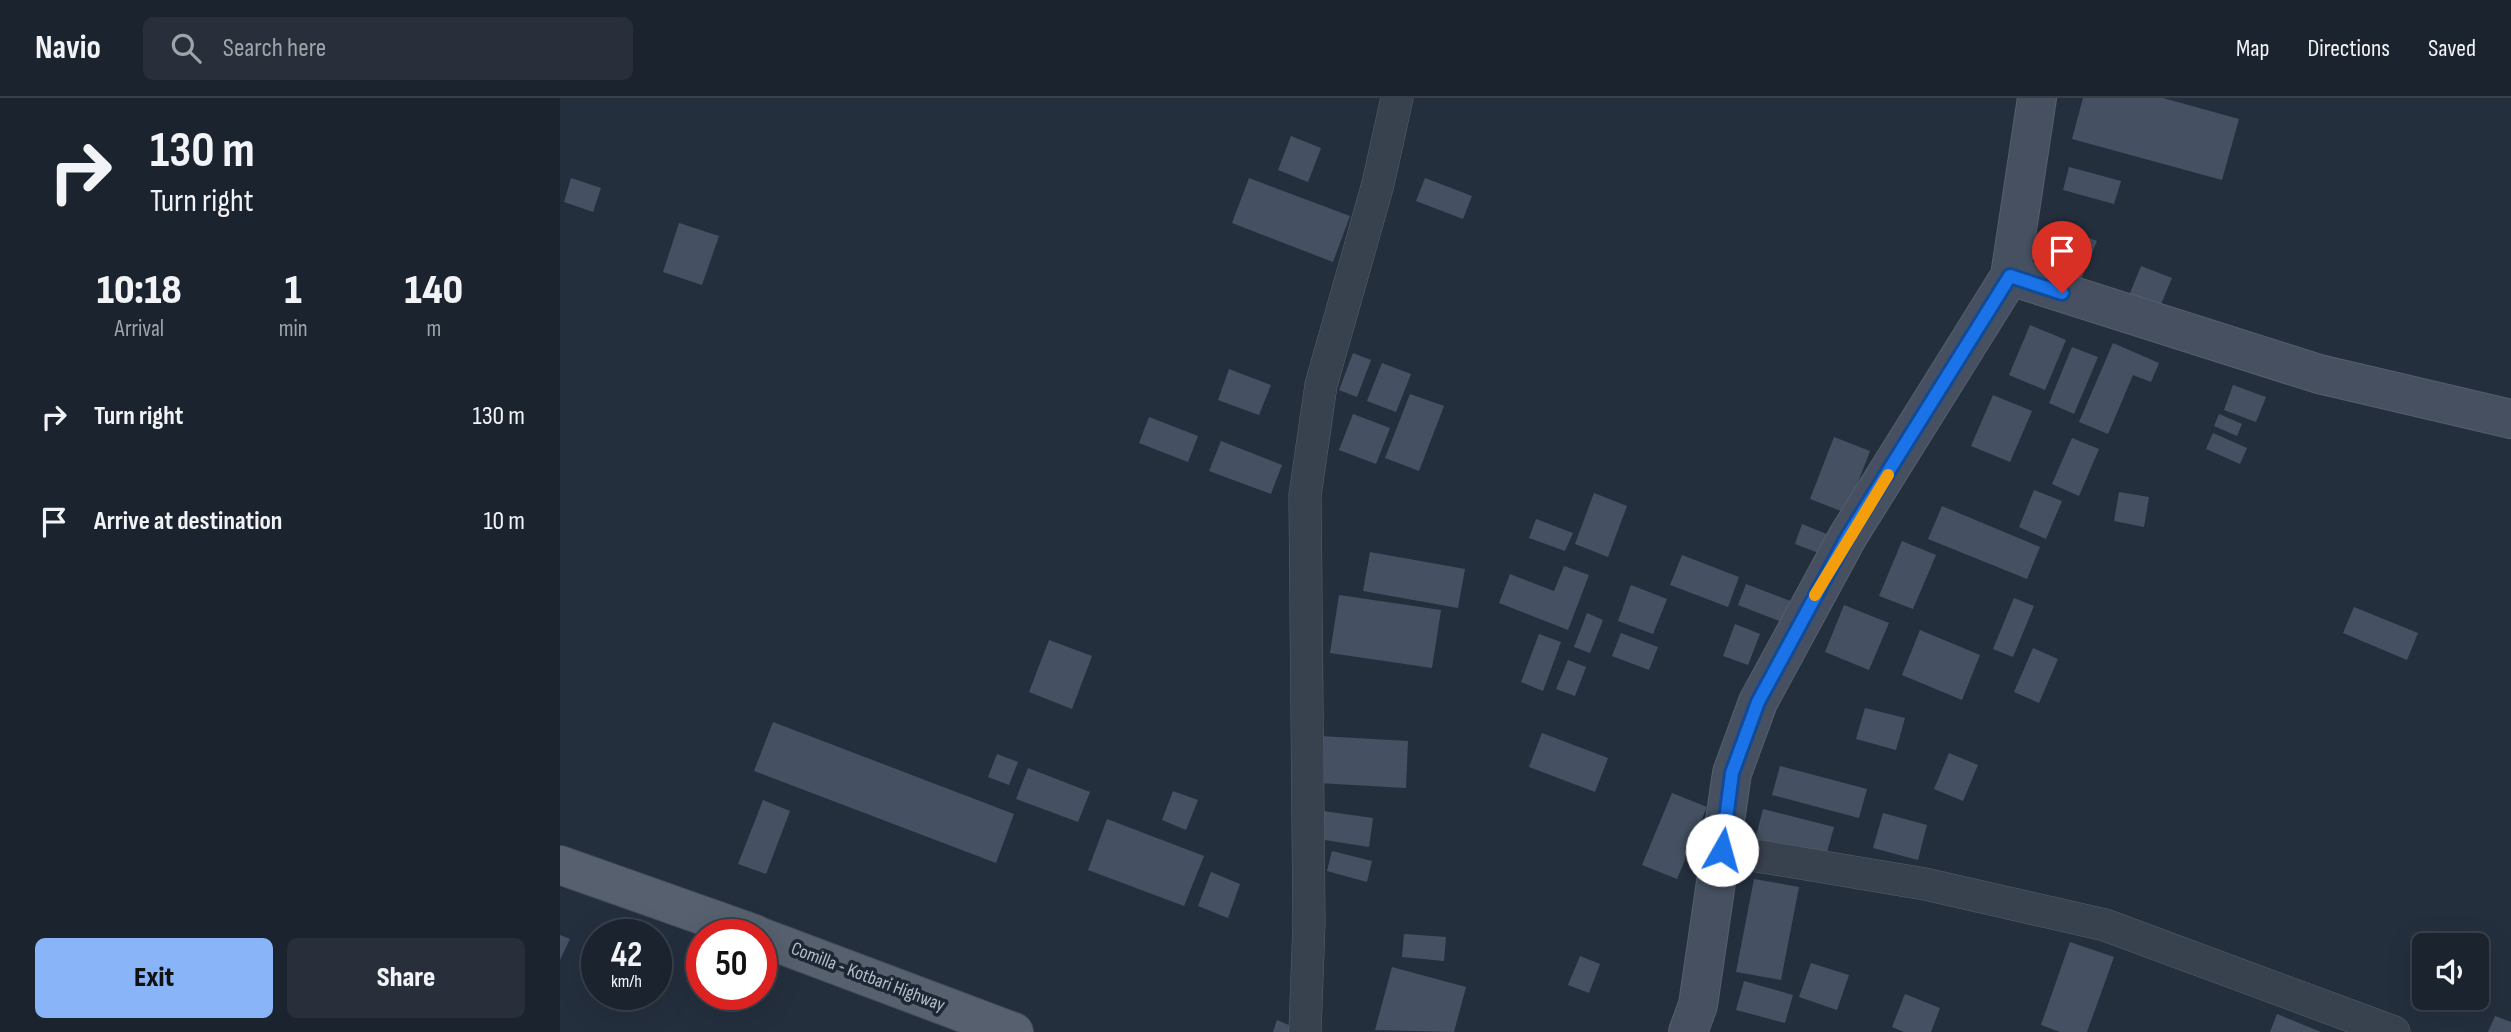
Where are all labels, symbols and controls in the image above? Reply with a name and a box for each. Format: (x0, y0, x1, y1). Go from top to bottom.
search box (143, 17, 633, 80)
text: Navio (35, 28, 101, 68)
icon: search (167, 29, 205, 67)
text: Search here (223, 33, 326, 64)
text: Map (2236, 34, 2269, 63)
text: Directions (2307, 34, 2390, 63)
text: Saved (2428, 34, 2476, 63)
text: 130 m (150, 122, 255, 181)
icon: right (35, 126, 126, 217)
text: Turn right (150, 182, 254, 221)
pin (2032, 221, 2092, 293)
icon: arrive (2043, 232, 2081, 270)
text: 10:18 (97, 265, 182, 316)
text: 1 (285, 265, 302, 316)
text: 140 (404, 265, 463, 316)
text: Arrival (115, 315, 164, 343)
text: min (279, 315, 308, 343)
text: m (426, 315, 441, 343)
icon: right (35, 398, 73, 436)
text: Turn right (94, 401, 183, 432)
text: 130 m (473, 401, 525, 432)
icon: arrive (35, 503, 73, 541)
text: Arrive at destination (94, 506, 282, 537)
text: 10 m (483, 506, 525, 537)
position arrow (1685, 813, 1759, 887)
speed limit sign: 50 (686, 919, 777, 1010)
map controls (2412, 933, 2489, 1010)
button: sound (2412, 933, 2489, 1010)
text: 42 (611, 934, 642, 977)
street label: Comilla - Kotbari Highway (788, 937, 949, 1017)
button: Exit (35, 938, 273, 1018)
button: Share (287, 938, 525, 1018)
text: km/h (611, 971, 642, 992)

